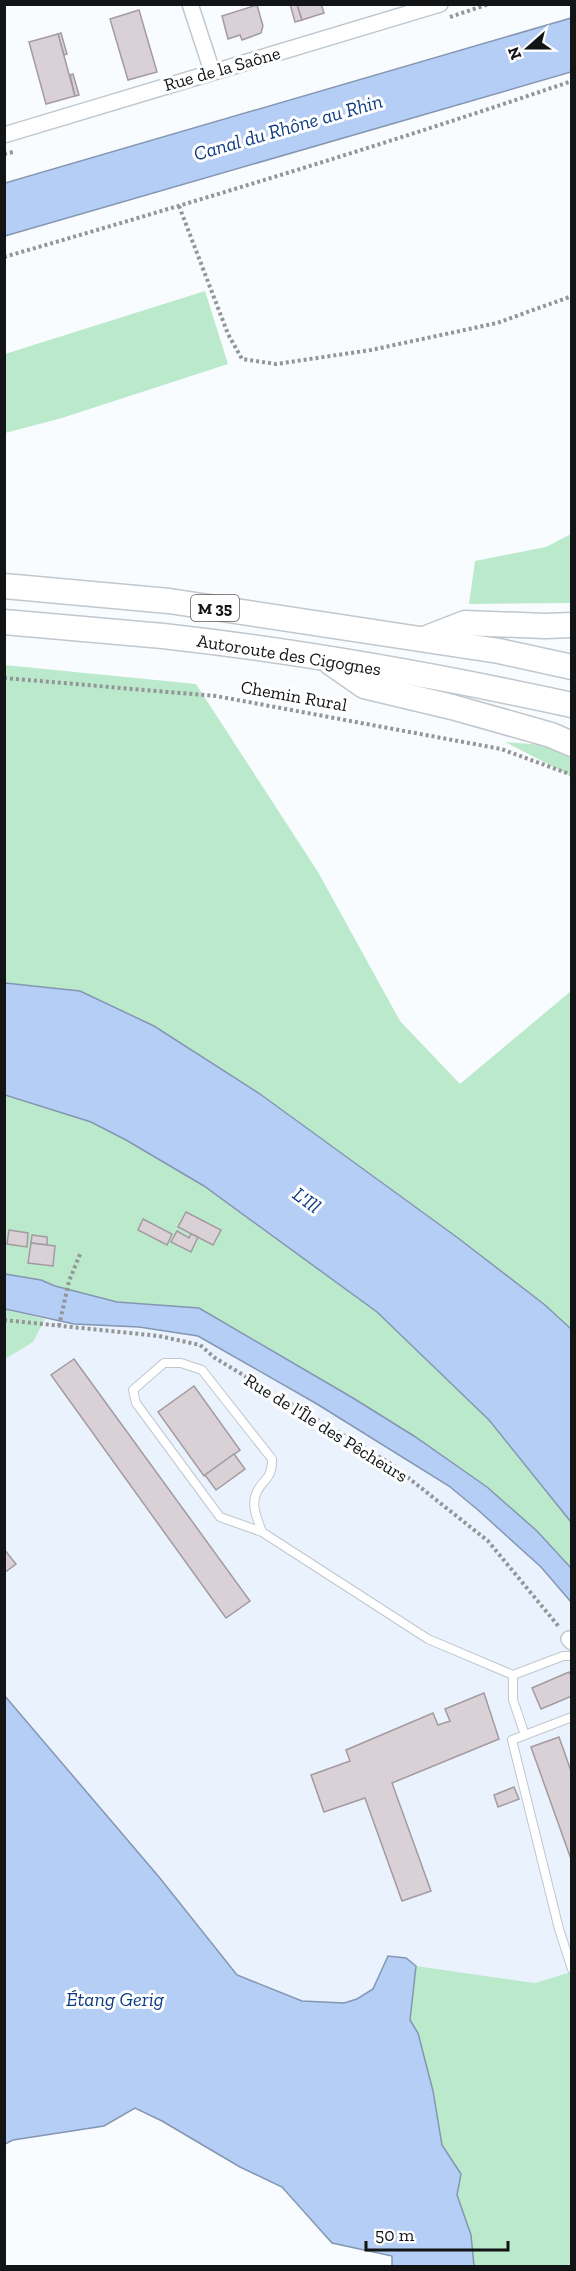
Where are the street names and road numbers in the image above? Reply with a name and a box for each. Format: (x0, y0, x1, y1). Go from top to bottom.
street label: Rue de la Saône (161, 42, 283, 96)
road number: M 35 (191, 595, 239, 621)
street label: Autoroute des Cigognes (195, 630, 383, 680)
street label: Chemin Rural (239, 676, 349, 716)
street label: Rue de l'Île des Pêcheurs (240, 1369, 412, 1487)

